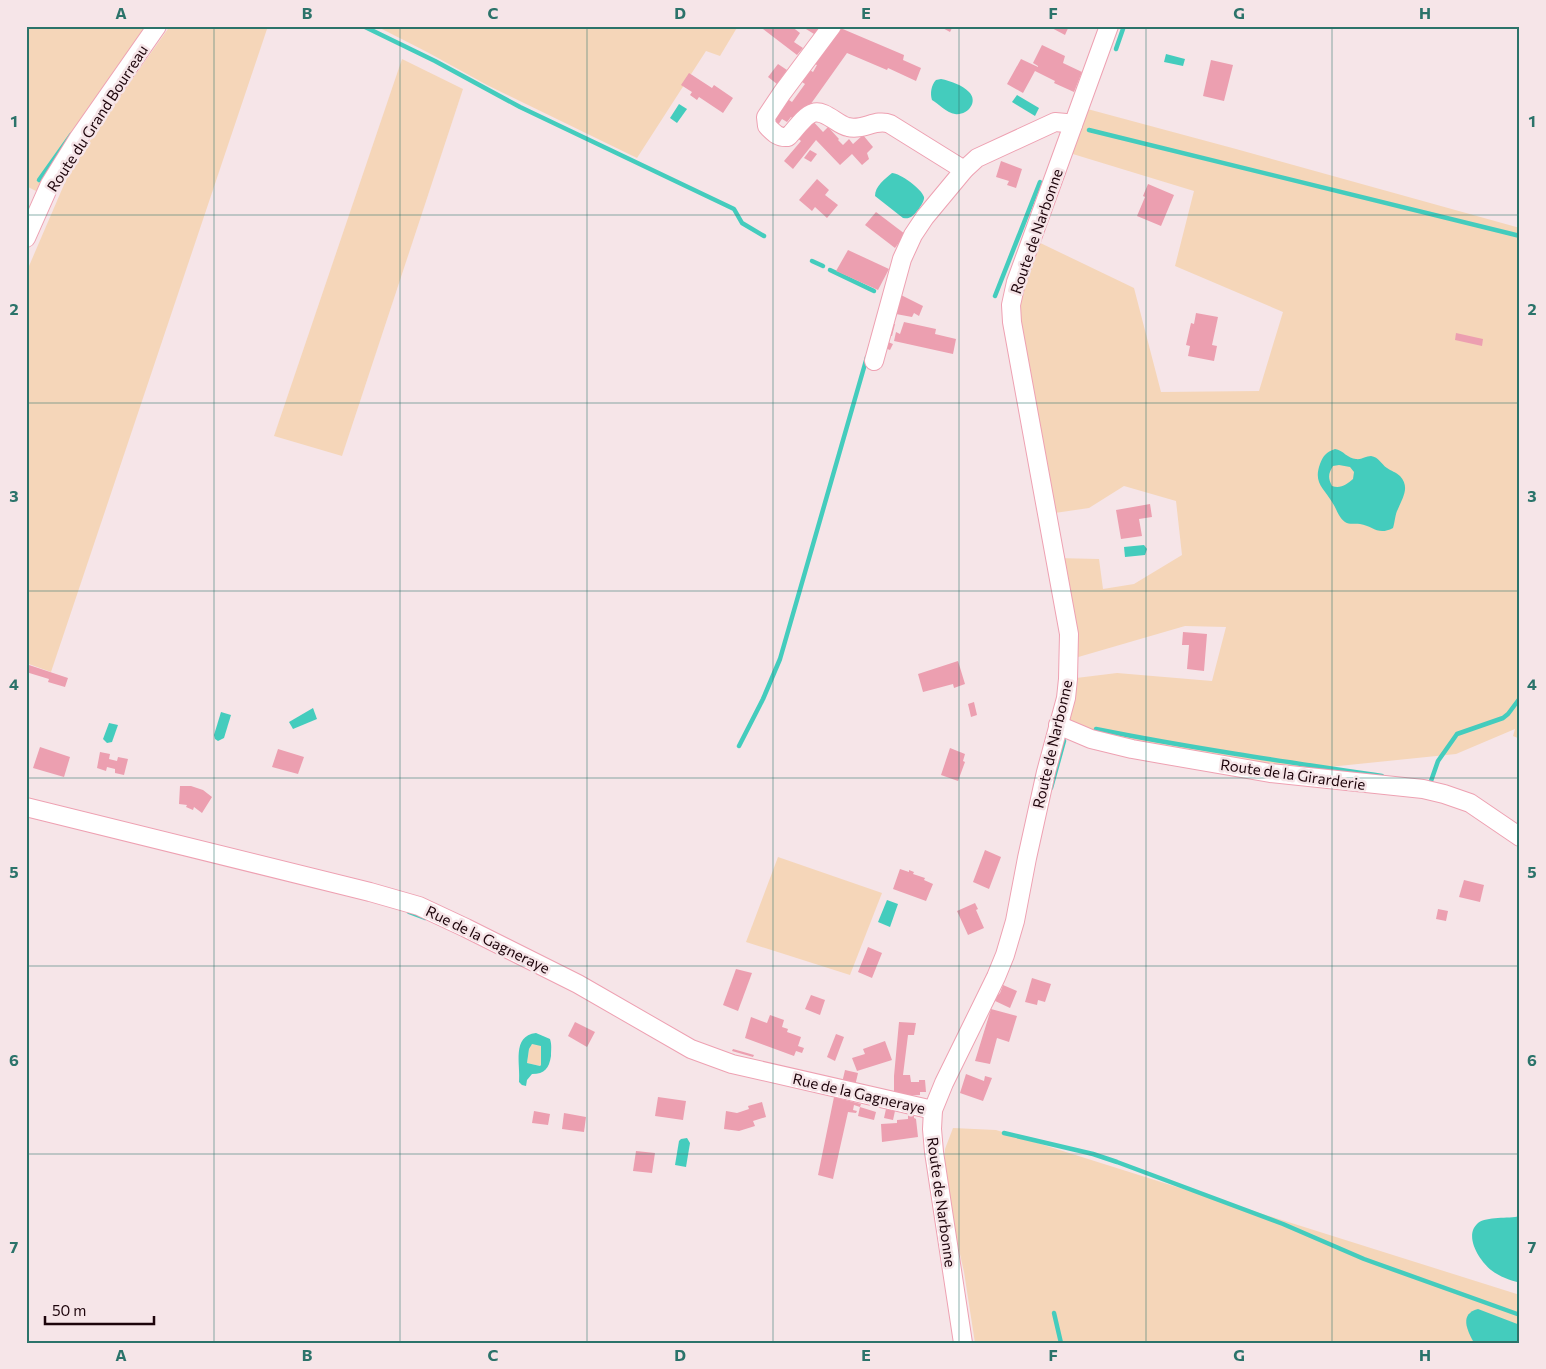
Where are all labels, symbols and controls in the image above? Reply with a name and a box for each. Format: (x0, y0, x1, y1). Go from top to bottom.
text: A (115, 3, 127, 22)
text: B (302, 3, 313, 22)
text: C (488, 3, 499, 22)
text: D (674, 3, 686, 22)
text: E (861, 3, 871, 22)
text: F (1048, 3, 1058, 22)
text: G (1233, 3, 1245, 22)
text: H (1419, 3, 1431, 22)
street label: Route du Grand Bourreau (43, 41, 151, 195)
text: 1 (10, 111, 18, 130)
text: 1 (1528, 111, 1536, 130)
street label: Route de Narbonne (1006, 166, 1066, 296)
text: 2 (9, 299, 19, 318)
text: 2 (1527, 299, 1537, 318)
text: 3 (9, 486, 19, 505)
text: 3 (1527, 486, 1537, 505)
text: 4 (9, 674, 19, 693)
text: 4 (1527, 674, 1537, 693)
street label: Route de Narbonne (1028, 678, 1076, 810)
street label: Route de la Girarderie (1219, 755, 1367, 793)
text: 5 (9, 862, 19, 881)
text: 5 (1527, 862, 1537, 881)
street label: Rue de la Gagneraye (423, 901, 553, 977)
text: 6 (9, 1050, 19, 1069)
text: 6 (1527, 1050, 1537, 1069)
street label: Rue de la Gagneraye (791, 1069, 927, 1117)
street label: Route de Narbonne (924, 1136, 960, 1268)
text: 7 (10, 1237, 19, 1256)
text: 7 (1528, 1237, 1537, 1256)
scale bar (45, 1294, 154, 1326)
text: 50 m (52, 1301, 86, 1319)
text: A (115, 1345, 127, 1364)
text: B (302, 1345, 313, 1364)
text: C (488, 1345, 499, 1364)
text: D (674, 1345, 686, 1364)
text: E (861, 1345, 871, 1364)
text: F (1048, 1345, 1058, 1364)
text: G (1233, 1345, 1245, 1364)
text: H (1419, 1345, 1431, 1364)

